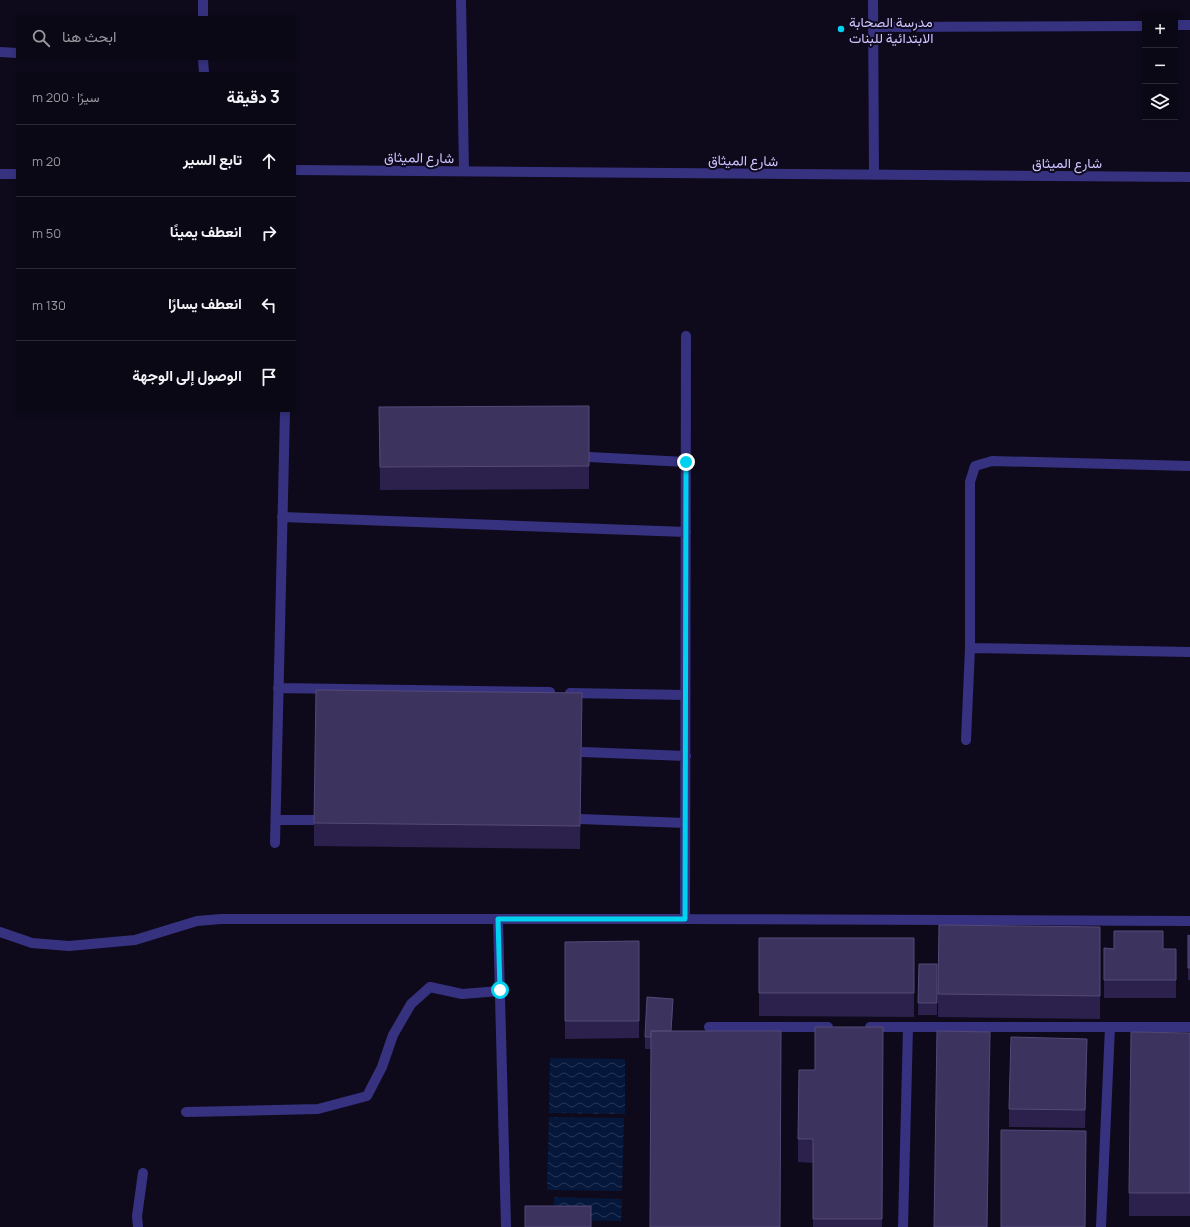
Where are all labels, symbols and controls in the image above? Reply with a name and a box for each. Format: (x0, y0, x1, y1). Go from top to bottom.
place label: مدرسة الصحابة الابتدائية للبنات (849, 12, 933, 47)
map controls (1142, 12, 1178, 120)
button: + (1142, 12, 1178, 48)
search box (16, 16, 296, 60)
marker: مدرسة الصحابة الابتدائية للبنات (836, 24, 846, 34)
text: ابحث هنا (62, 26, 116, 47)
icon: search (30, 27, 52, 49)
button: − (1142, 48, 1178, 84)
button: layers (1142, 84, 1178, 120)
text: 3 دقيقة (227, 85, 280, 108)
text: سيرًا · 200 m (32, 88, 100, 106)
street label: شارع الميثاق (384, 147, 454, 169)
text: تابع السير (183, 149, 242, 170)
icon: ahead (258, 150, 280, 172)
street label: شارع الميثاق (708, 150, 778, 172)
text: 20 m (32, 152, 61, 170)
street label: شارع الميثاق (1032, 153, 1102, 174)
text: انعطف يمينًا (170, 221, 242, 242)
icon: right (258, 222, 280, 244)
text: 50 m (32, 224, 61, 242)
text: انعطف يسارًا (168, 293, 242, 314)
icon: left (258, 294, 280, 316)
text: 130 m (32, 296, 66, 314)
text: الوصول إلى الوجهة (132, 365, 242, 386)
icon: arrive (258, 366, 280, 388)
route end (677, 453, 695, 471)
route start (491, 981, 509, 999)

